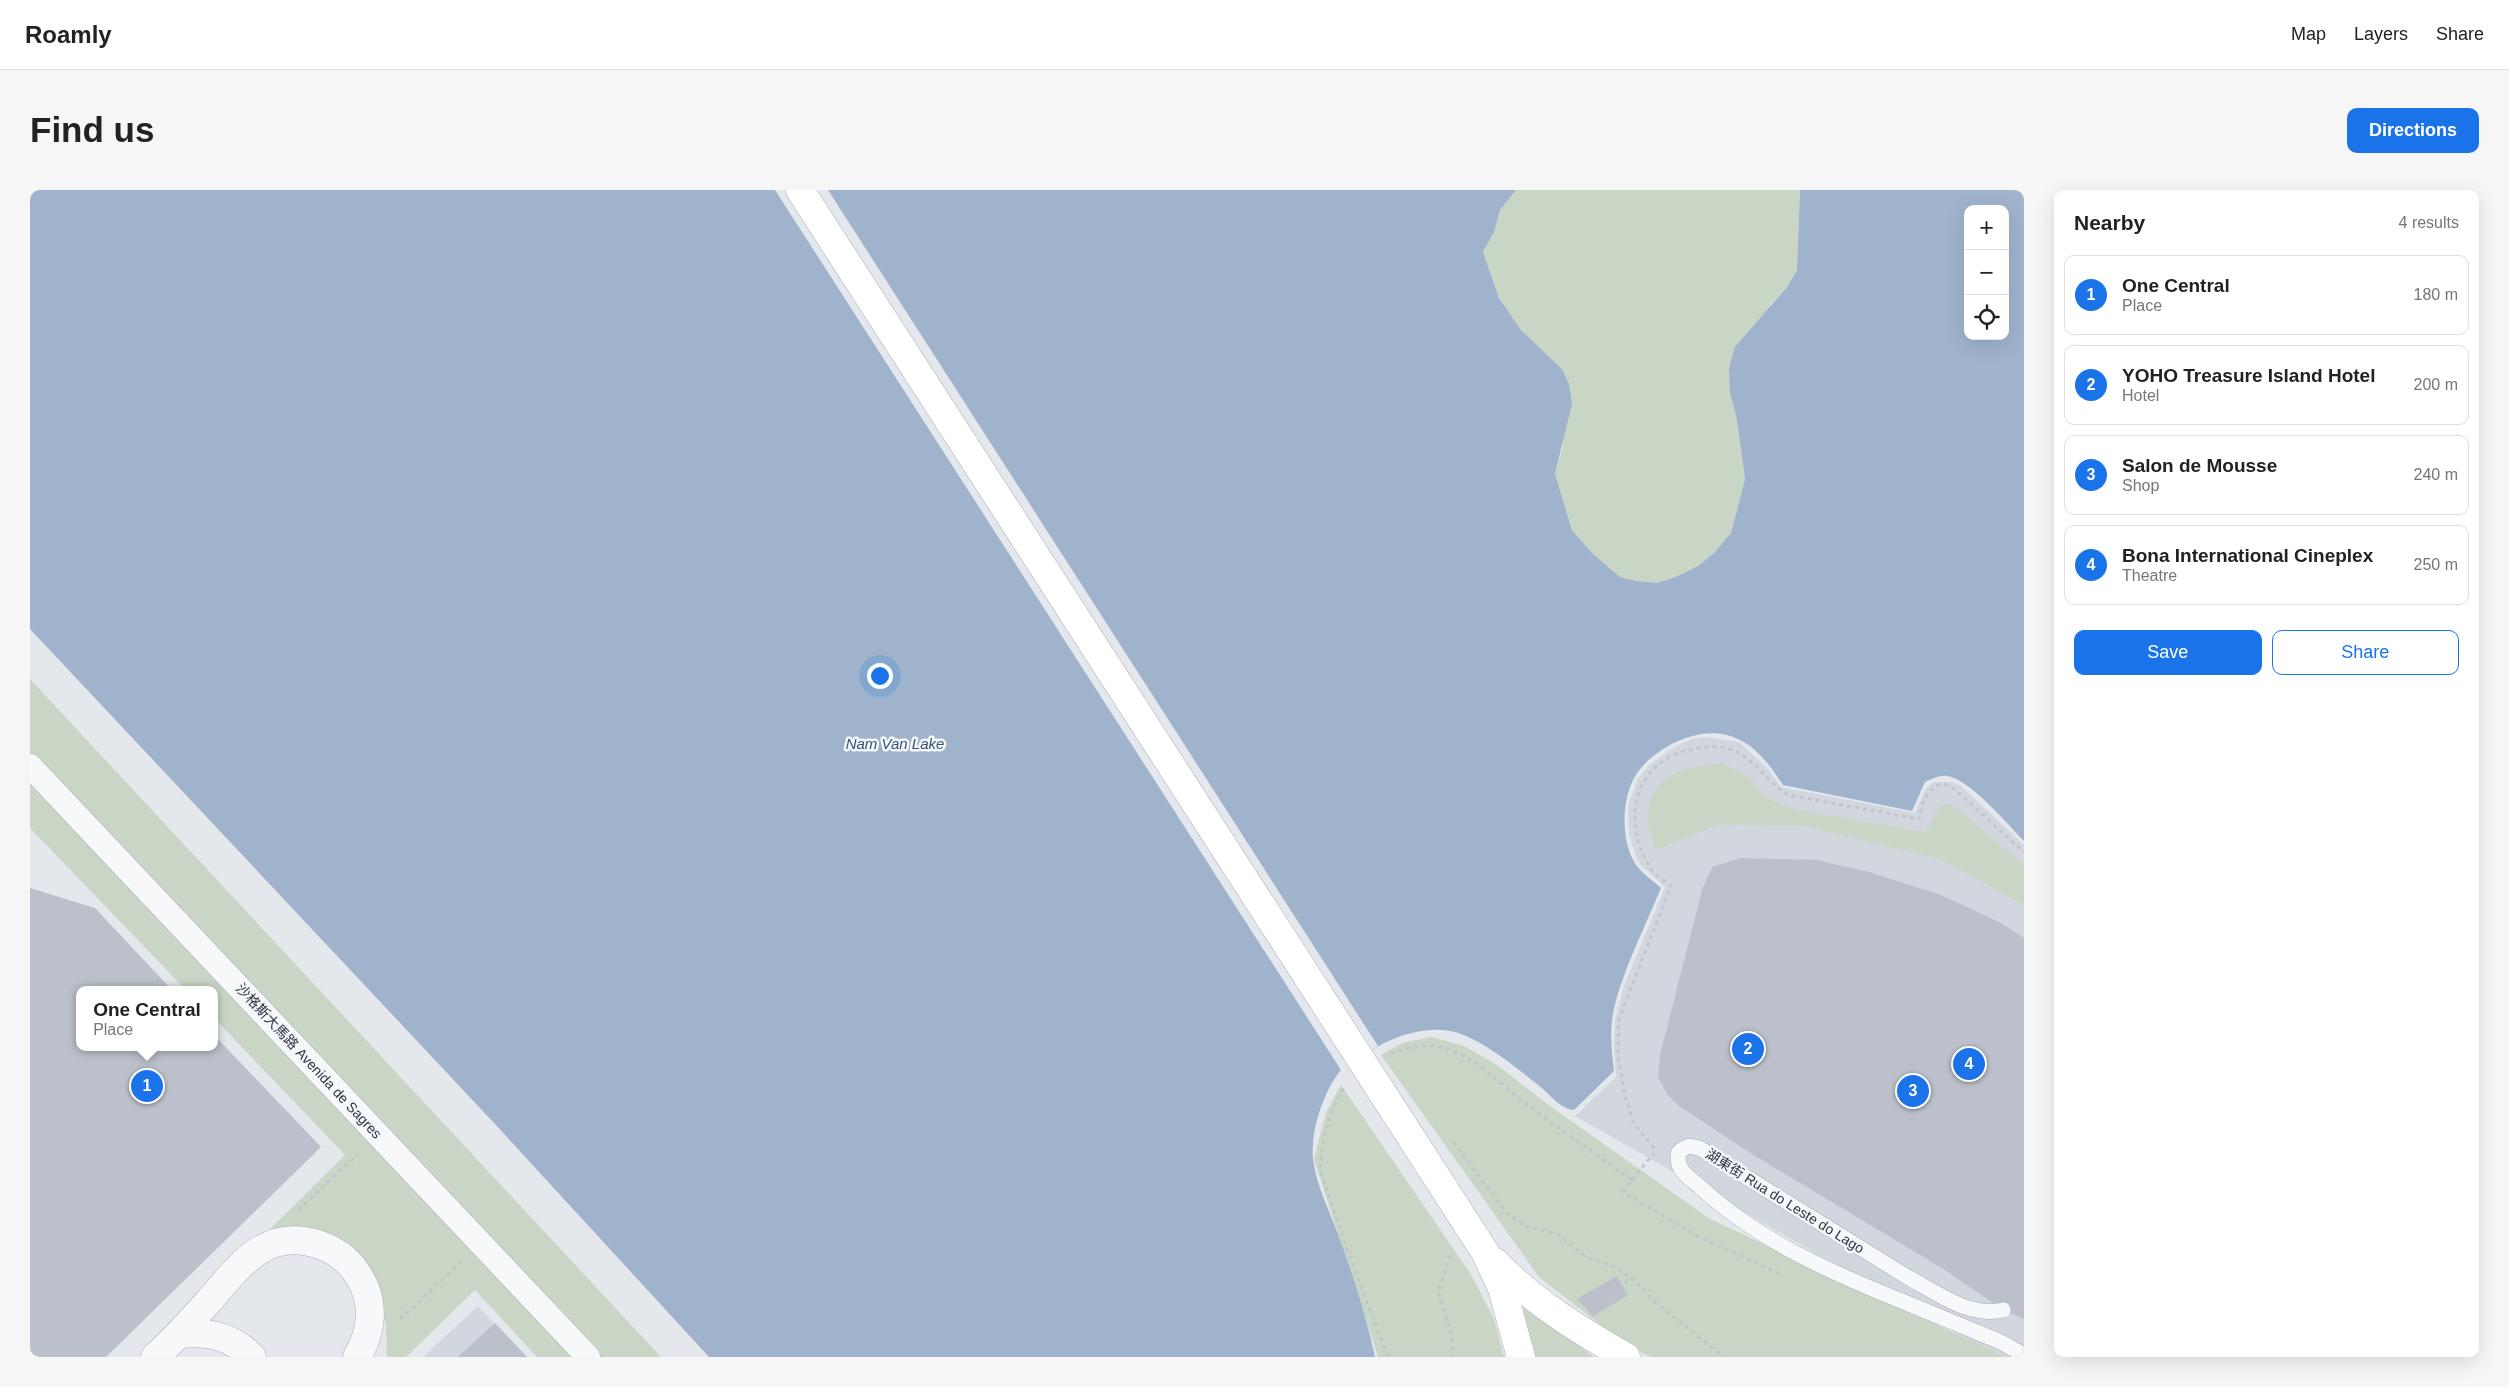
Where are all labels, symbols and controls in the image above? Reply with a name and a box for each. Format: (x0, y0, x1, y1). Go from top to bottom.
text: Roamly (25, 21, 112, 48)
text: Map (2291, 24, 2326, 44)
text: Layers (2354, 24, 2408, 44)
text: Share (2436, 24, 2484, 44)
button: Directions (2347, 108, 2479, 153)
text: Find us (30, 110, 154, 149)
map controls (1964, 205, 2009, 340)
button: + (1964, 205, 2009, 250)
text: Nearby (2074, 211, 2145, 234)
text: 4 results (2399, 214, 2459, 231)
button: − (1964, 250, 2009, 295)
text: One Central (2122, 275, 2230, 296)
text: 1 (2087, 286, 2095, 303)
text: 180 m (2414, 286, 2458, 303)
button: locate (1964, 295, 2009, 340)
text: Place (2122, 297, 2162, 314)
text: YOHO Treasure Island Hotel (2122, 365, 2375, 386)
text: 2 (2087, 376, 2095, 393)
text: 200 m (2414, 376, 2458, 393)
text: Hotel (2122, 387, 2159, 404)
text: Salon de Mousse (2122, 455, 2277, 476)
text: 3 (2087, 466, 2095, 483)
text: 240 m (2414, 466, 2458, 483)
text: Shop (2122, 477, 2159, 494)
text: Bona International Cineplex (2122, 545, 2373, 566)
text: 4 (2087, 556, 2095, 573)
text: 250 m (2414, 556, 2458, 573)
text: Theatre (2122, 567, 2177, 584)
button: Save (2074, 630, 2262, 675)
button: Share (2272, 630, 2459, 675)
your location (867, 663, 893, 689)
water label: Nam Van Lake (846, 735, 944, 752)
street label: 沙格斯大馬路 Avenida de Sagres (233, 980, 385, 1142)
popup (76, 986, 218, 1051)
text: One Central (93, 999, 201, 1020)
text: Place (93, 1021, 133, 1038)
pin: 2 (1732, 1030, 1764, 1068)
pin: 4 (1953, 1045, 1985, 1083)
pin: 1 (131, 1067, 163, 1105)
pin: 3 (1897, 1072, 1929, 1110)
street label: 湖東街 Rua do Leste do Lago (1703, 1146, 1867, 1257)

